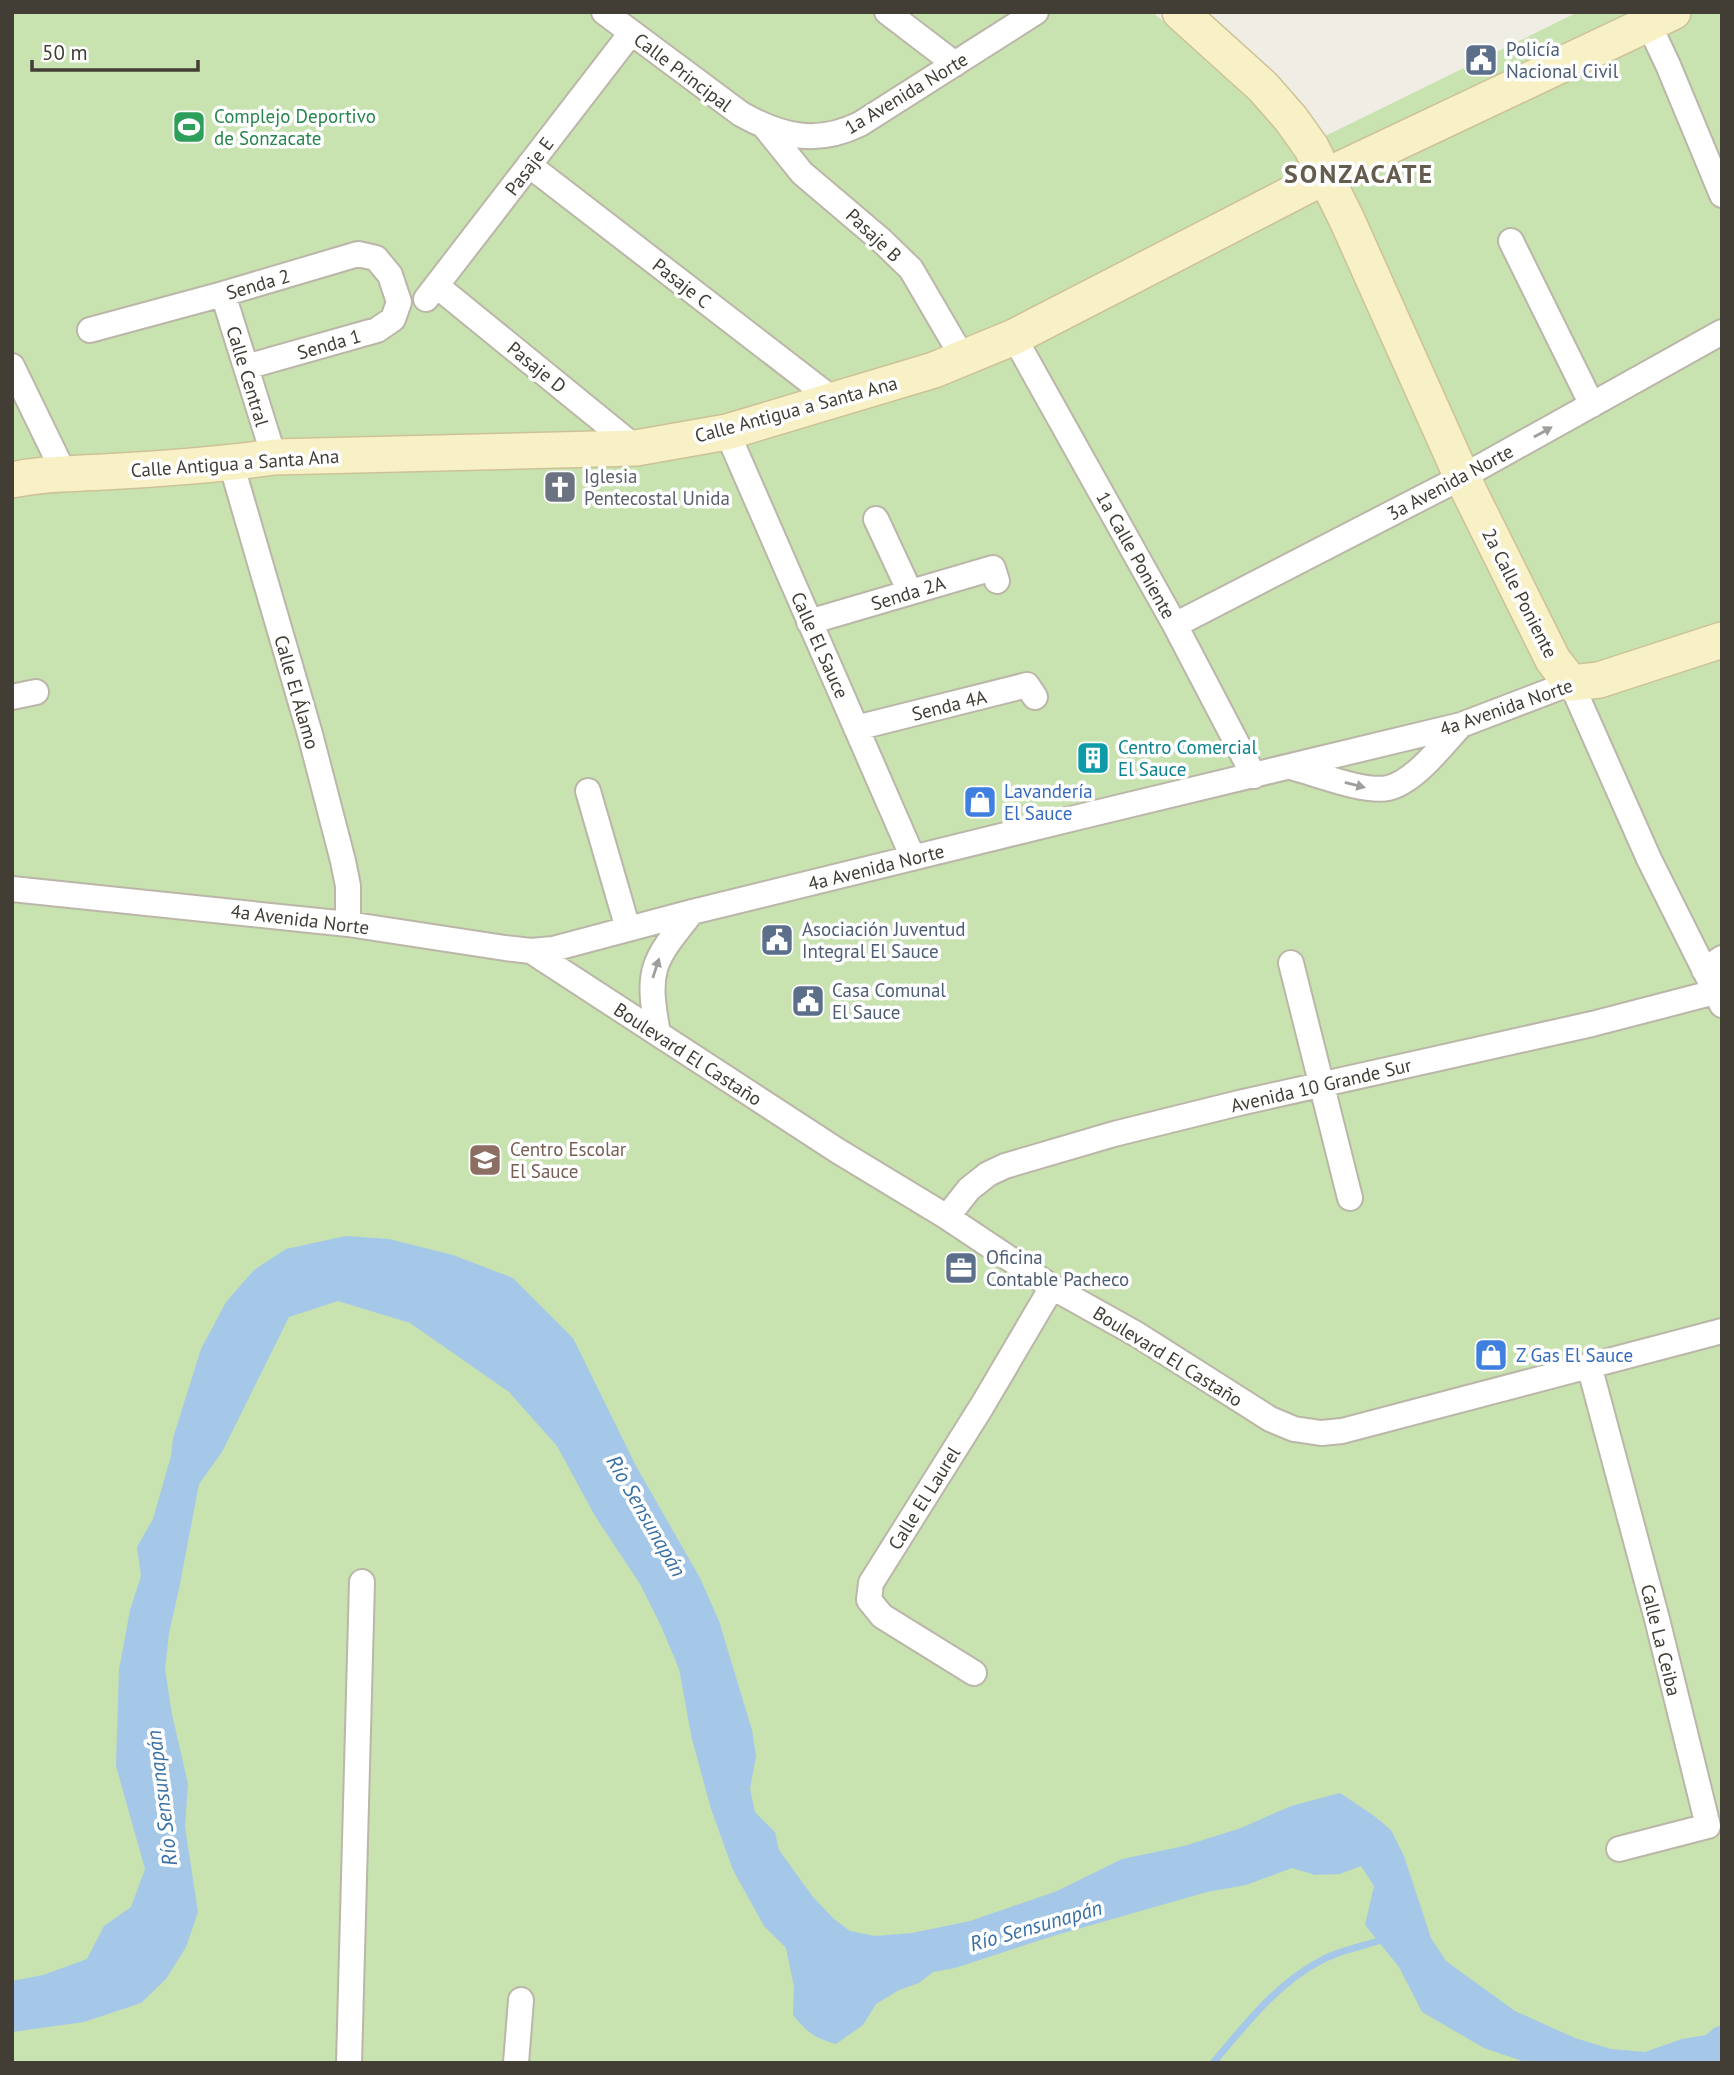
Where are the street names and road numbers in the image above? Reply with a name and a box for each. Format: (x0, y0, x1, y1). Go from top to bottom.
street label: Calle Principal (629, 27, 737, 117)
street label: 1a Avenida Norte (840, 47, 972, 139)
street label: Pasaje E (499, 132, 559, 200)
street label: Pasaje B (841, 203, 907, 267)
street label: Pasaje C (648, 253, 716, 313)
street label: Senda 2 (223, 263, 293, 305)
street label: Calle Central (221, 323, 275, 430)
street label: Senda 1 (294, 323, 364, 365)
street label: Pasaje D (503, 336, 571, 398)
street label: Calle Antigua a Santa Ana (692, 370, 900, 448)
street label: 3a Avenida Norte (1383, 439, 1517, 525)
street label: Calle Antigua a Santa Ana (130, 444, 340, 482)
street label: 1a Calle Poniente (1091, 487, 1181, 623)
street label: 2a Calle Poniente (1477, 524, 1563, 662)
street label: Senda 2A (868, 570, 948, 616)
street label: Calle El Sauce (786, 588, 854, 702)
street label: Calle El Álamo (269, 632, 325, 752)
street label: 4a Avenida Norte (1436, 673, 1576, 741)
street label: Senda 4A (909, 684, 989, 726)
street label: 4a Avenida Norte (805, 838, 947, 896)
street label: 4a Avenida Norte (229, 899, 371, 939)
street label: Boulevard El Castaño (609, 997, 767, 1111)
street label: Avenida 10 Grande Sur (1228, 1052, 1414, 1117)
street label: Boulevard El Castaño (1089, 1300, 1247, 1412)
street label: Calle El Laurel (883, 1442, 966, 1554)
street label: Calle La Ceiba (1636, 1582, 1686, 1698)

